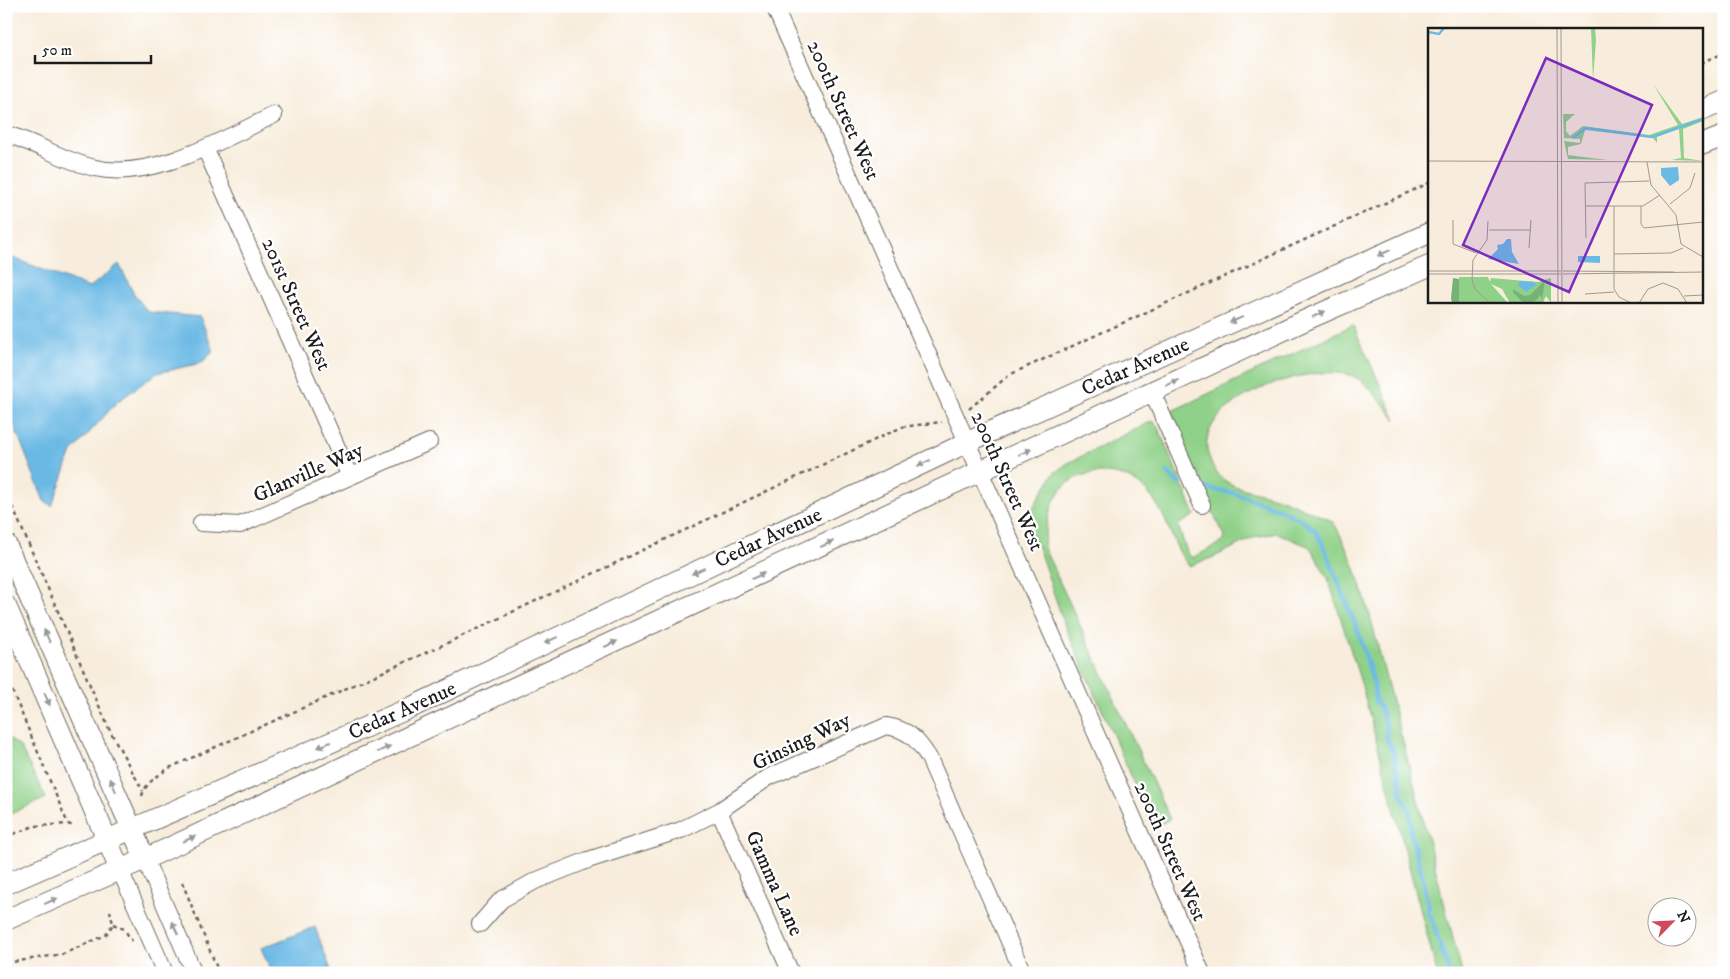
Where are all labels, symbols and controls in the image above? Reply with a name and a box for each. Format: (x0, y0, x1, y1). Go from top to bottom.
inset map (1428, 28, 1702, 302)
scale bar (35, 32, 151, 64)
street label: 200th Street West (801, 37, 886, 184)
text: 50 m (42, 41, 72, 60)
street label: 201st Street West (255, 234, 337, 375)
one-way arrow (1377, 249, 1391, 257)
one-way arrow (1312, 309, 1326, 317)
one-way arrow (1229, 317, 1243, 325)
street label: Cedar Avenue (1078, 332, 1193, 402)
one-way arrow (1165, 378, 1179, 386)
street label: 200th Street West (965, 408, 1050, 555)
street label: Glanville Way (249, 437, 369, 509)
one-way arrow (1018, 448, 1032, 456)
one-way arrow (916, 459, 931, 467)
street label: Cedar Avenue (711, 502, 826, 574)
one-way arrow (820, 540, 834, 548)
one-way arrow (691, 567, 705, 575)
one-way arrow (751, 571, 765, 579)
one-way arrow (43, 629, 51, 643)
one-way arrow (544, 637, 558, 645)
one-way arrow (604, 640, 618, 648)
street label: Cedar Avenue (345, 676, 460, 746)
one-way arrow (43, 692, 51, 706)
street label: Ginsing Way (748, 707, 856, 777)
one-way arrow (317, 742, 331, 750)
one-way arrow (377, 744, 391, 752)
one-way arrow (108, 778, 116, 792)
street label: 200th Street West (1128, 778, 1213, 925)
street label: Gamma Lane (739, 827, 809, 940)
one-way arrow (182, 835, 196, 843)
one-way arrow (44, 896, 58, 904)
north arrow (1648, 896, 1698, 946)
text: N (1672, 908, 1694, 926)
one-way arrow (170, 921, 178, 935)

